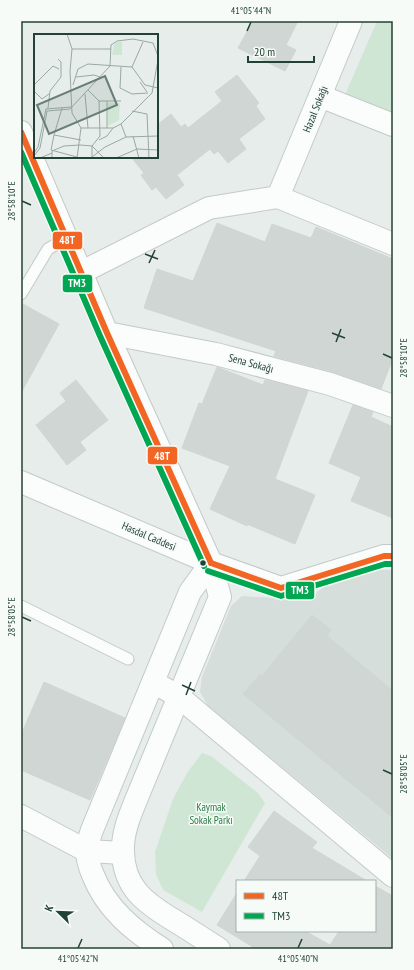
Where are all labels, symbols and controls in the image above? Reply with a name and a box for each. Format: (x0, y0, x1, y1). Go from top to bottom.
text: 41°05'44"N (231, 4, 271, 17)
inset map (34, 34, 158, 158)
scale bar (248, 38, 314, 64)
text: 20 m (254, 44, 275, 59)
street label: Hazal Sokağı (299, 84, 331, 134)
text: 28°58'10"E (5, 181, 18, 221)
line badge: 48T (52, 231, 83, 250)
text: 48T (59, 233, 76, 247)
line badge: TM3 (62, 274, 93, 293)
text: TM3 (68, 276, 86, 290)
text: 28°58'10"E (397, 338, 410, 378)
street label: Sena Sokağı (227, 350, 275, 376)
line badge: 48T (147, 446, 178, 465)
text: 48T (154, 449, 171, 463)
street label: Hasdal Caddesi (120, 518, 178, 554)
unlabelled marker (198, 558, 208, 568)
line badge: TM3 (285, 581, 315, 600)
text: TM3 (291, 583, 309, 597)
text: 28°58'05"E (5, 597, 18, 637)
text: 28°58'05"E (397, 754, 410, 794)
park label: Kaymak Sokak Parkı (189, 800, 233, 827)
legend (236, 880, 376, 932)
text: 48T (272, 888, 289, 903)
north arrow (38, 892, 78, 932)
text: K (41, 902, 56, 913)
text: TM3 (272, 908, 290, 923)
text: 41°05'42"N (58, 952, 98, 965)
text: 41°05'40"N (278, 952, 318, 965)

